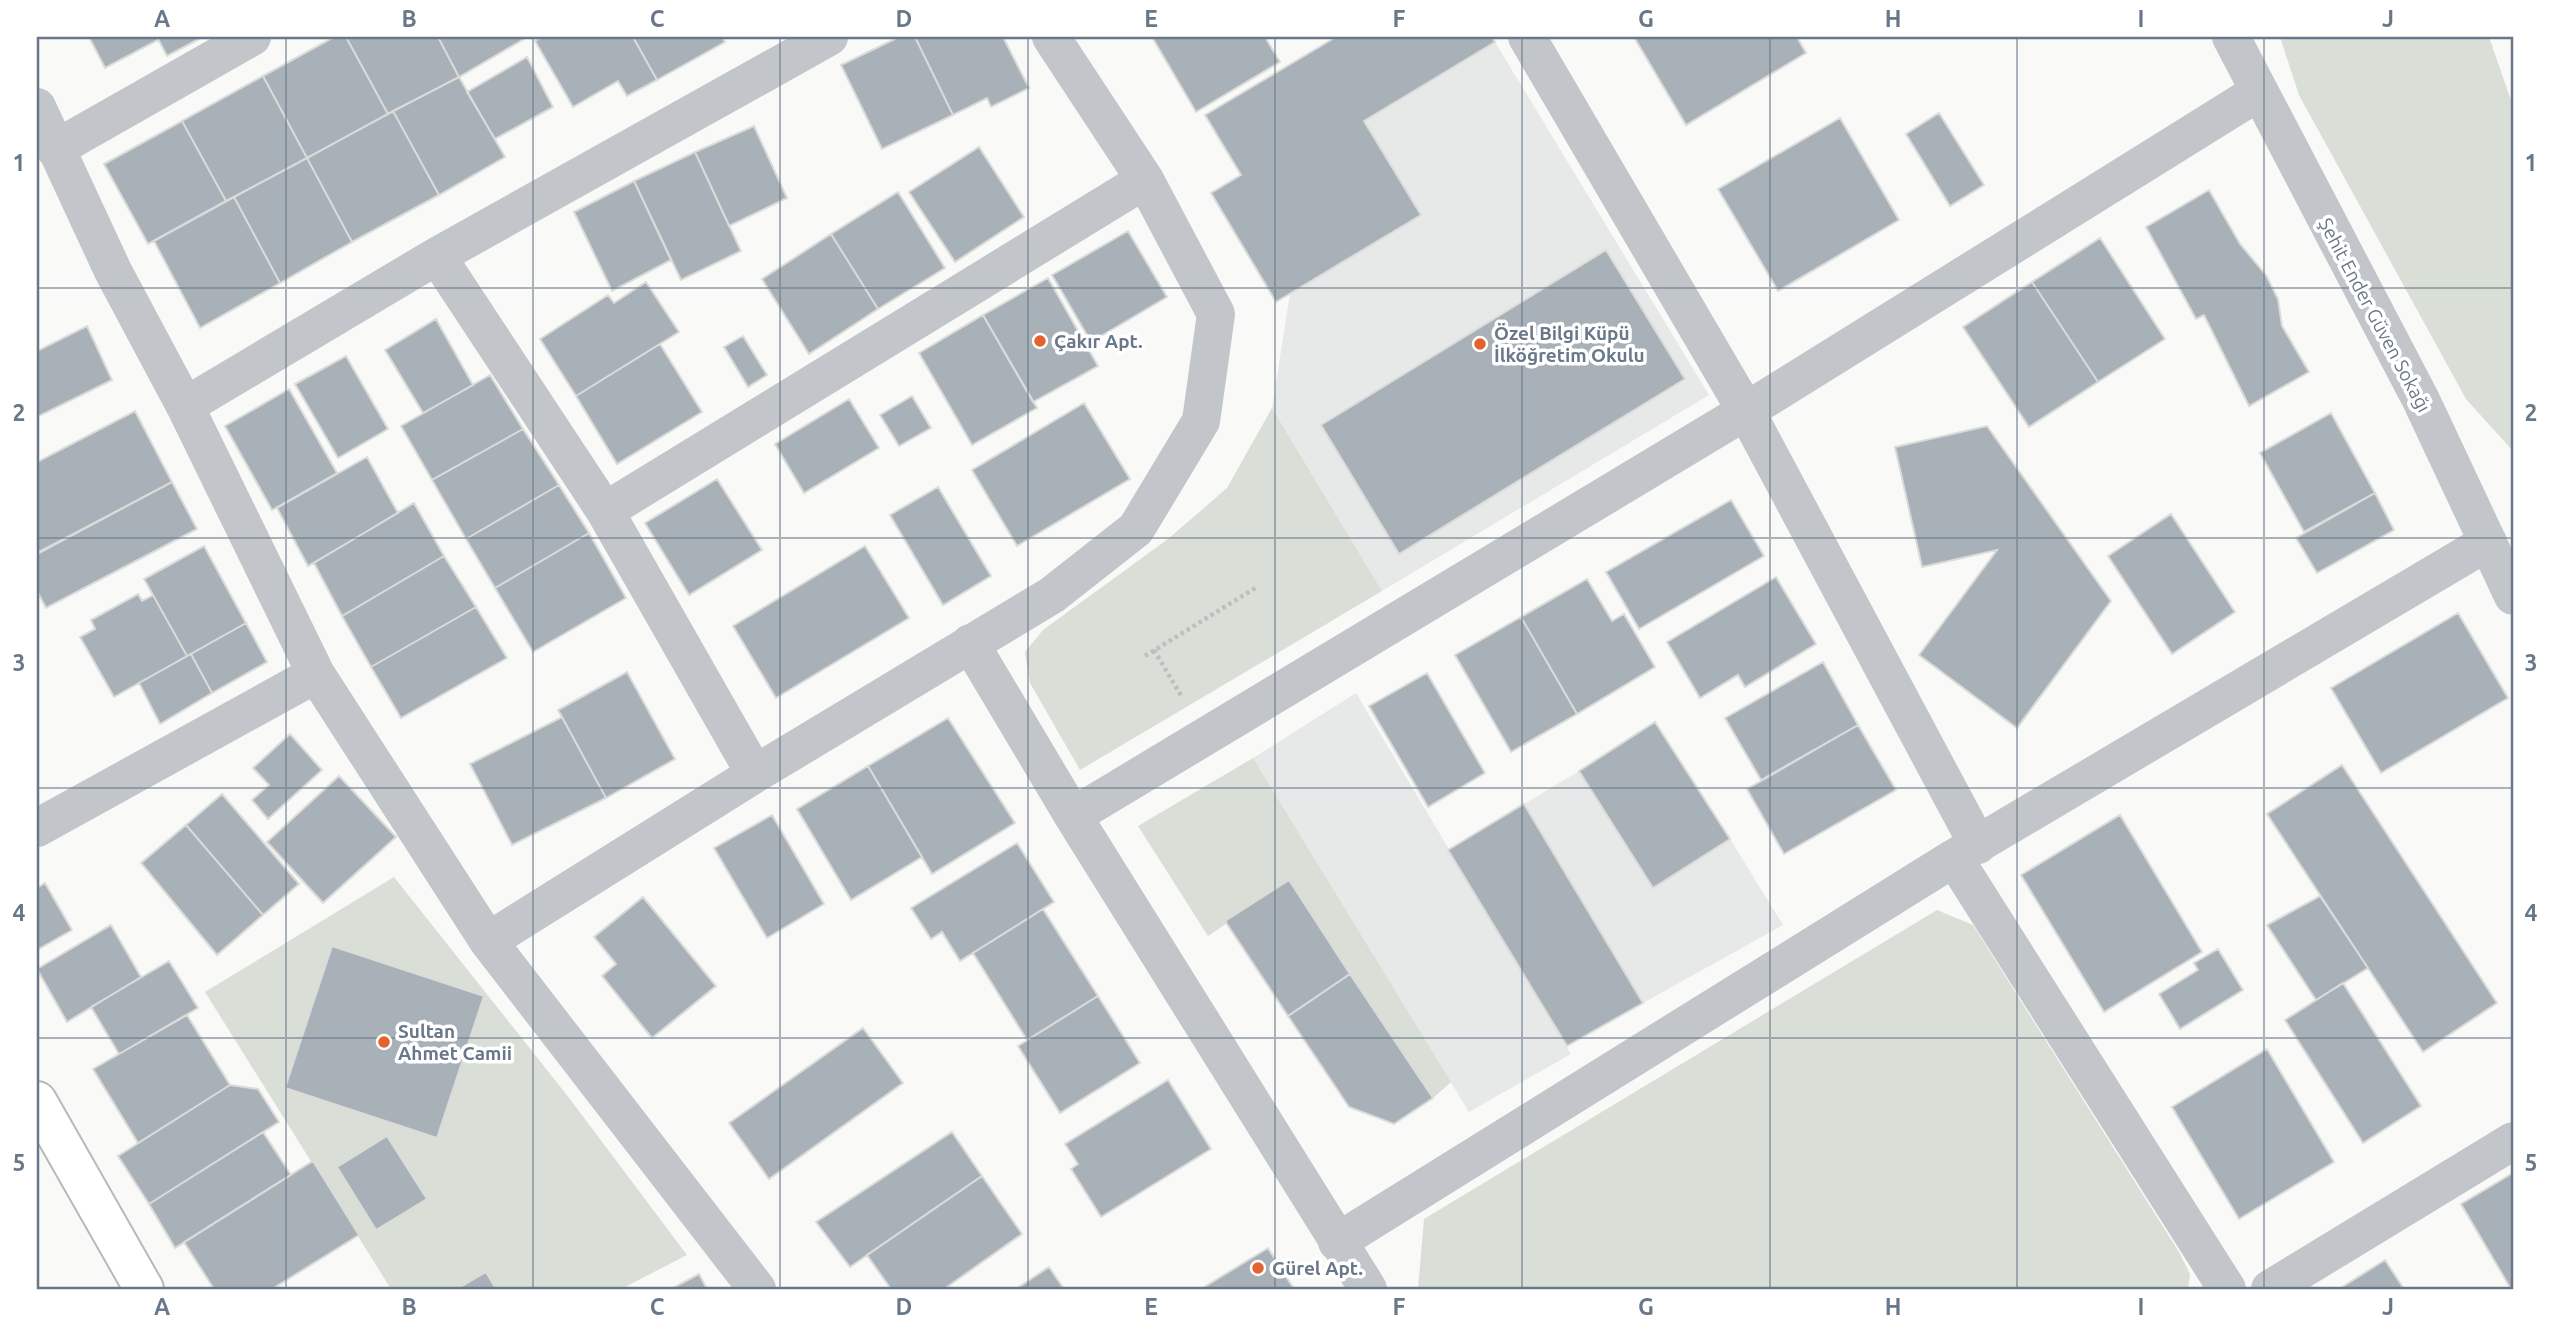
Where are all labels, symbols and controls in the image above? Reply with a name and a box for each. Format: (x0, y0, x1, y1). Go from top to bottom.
text: A (154, 6, 170, 31)
text: B (401, 6, 417, 31)
text: C (650, 6, 665, 31)
text: D (896, 6, 912, 31)
text: E (1144, 6, 1158, 31)
text: F (1393, 6, 1406, 31)
text: G (1638, 6, 1654, 31)
text: H (1885, 6, 1901, 31)
text: I (2138, 6, 2144, 31)
text: J (2382, 6, 2394, 31)
text: 1 (13, 150, 25, 175)
text: 1 (2525, 150, 2537, 175)
street label: Şehit Ender Güven Sokağı (2314, 214, 2436, 416)
place label: Özel Bilgi Küpü İlköğretim Okulu (1494, 322, 1645, 366)
place label: Çakır Apt. (1054, 330, 1143, 352)
marker: Çakır Apt. (1032, 333, 1048, 349)
marker: Özel Bilgi Küpü İlköğretim Okulu (1472, 336, 1488, 352)
text: 2 (13, 400, 25, 425)
text: 2 (2525, 400, 2537, 425)
text: 3 (13, 650, 25, 675)
text: 3 (2525, 650, 2537, 675)
text: 4 (13, 900, 26, 925)
text: 4 (2525, 900, 2538, 925)
place label: Sultan Ahmet Camii (398, 1020, 512, 1064)
marker: Sultan Ahmet Camii (376, 1034, 392, 1050)
text: 5 (13, 1150, 25, 1175)
text: 5 (2525, 1150, 2537, 1175)
place label: Gürel Apt. (1272, 1257, 1363, 1279)
marker: Gürel Apt. (1250, 1260, 1266, 1276)
text: A (154, 1294, 170, 1319)
text: B (401, 1294, 417, 1319)
text: C (650, 1294, 665, 1319)
text: D (896, 1294, 912, 1319)
text: E (1144, 1294, 1158, 1319)
text: F (1393, 1294, 1406, 1319)
text: G (1638, 1294, 1654, 1319)
text: H (1885, 1294, 1901, 1319)
text: I (2138, 1294, 2144, 1319)
text: J (2382, 1294, 2394, 1319)

